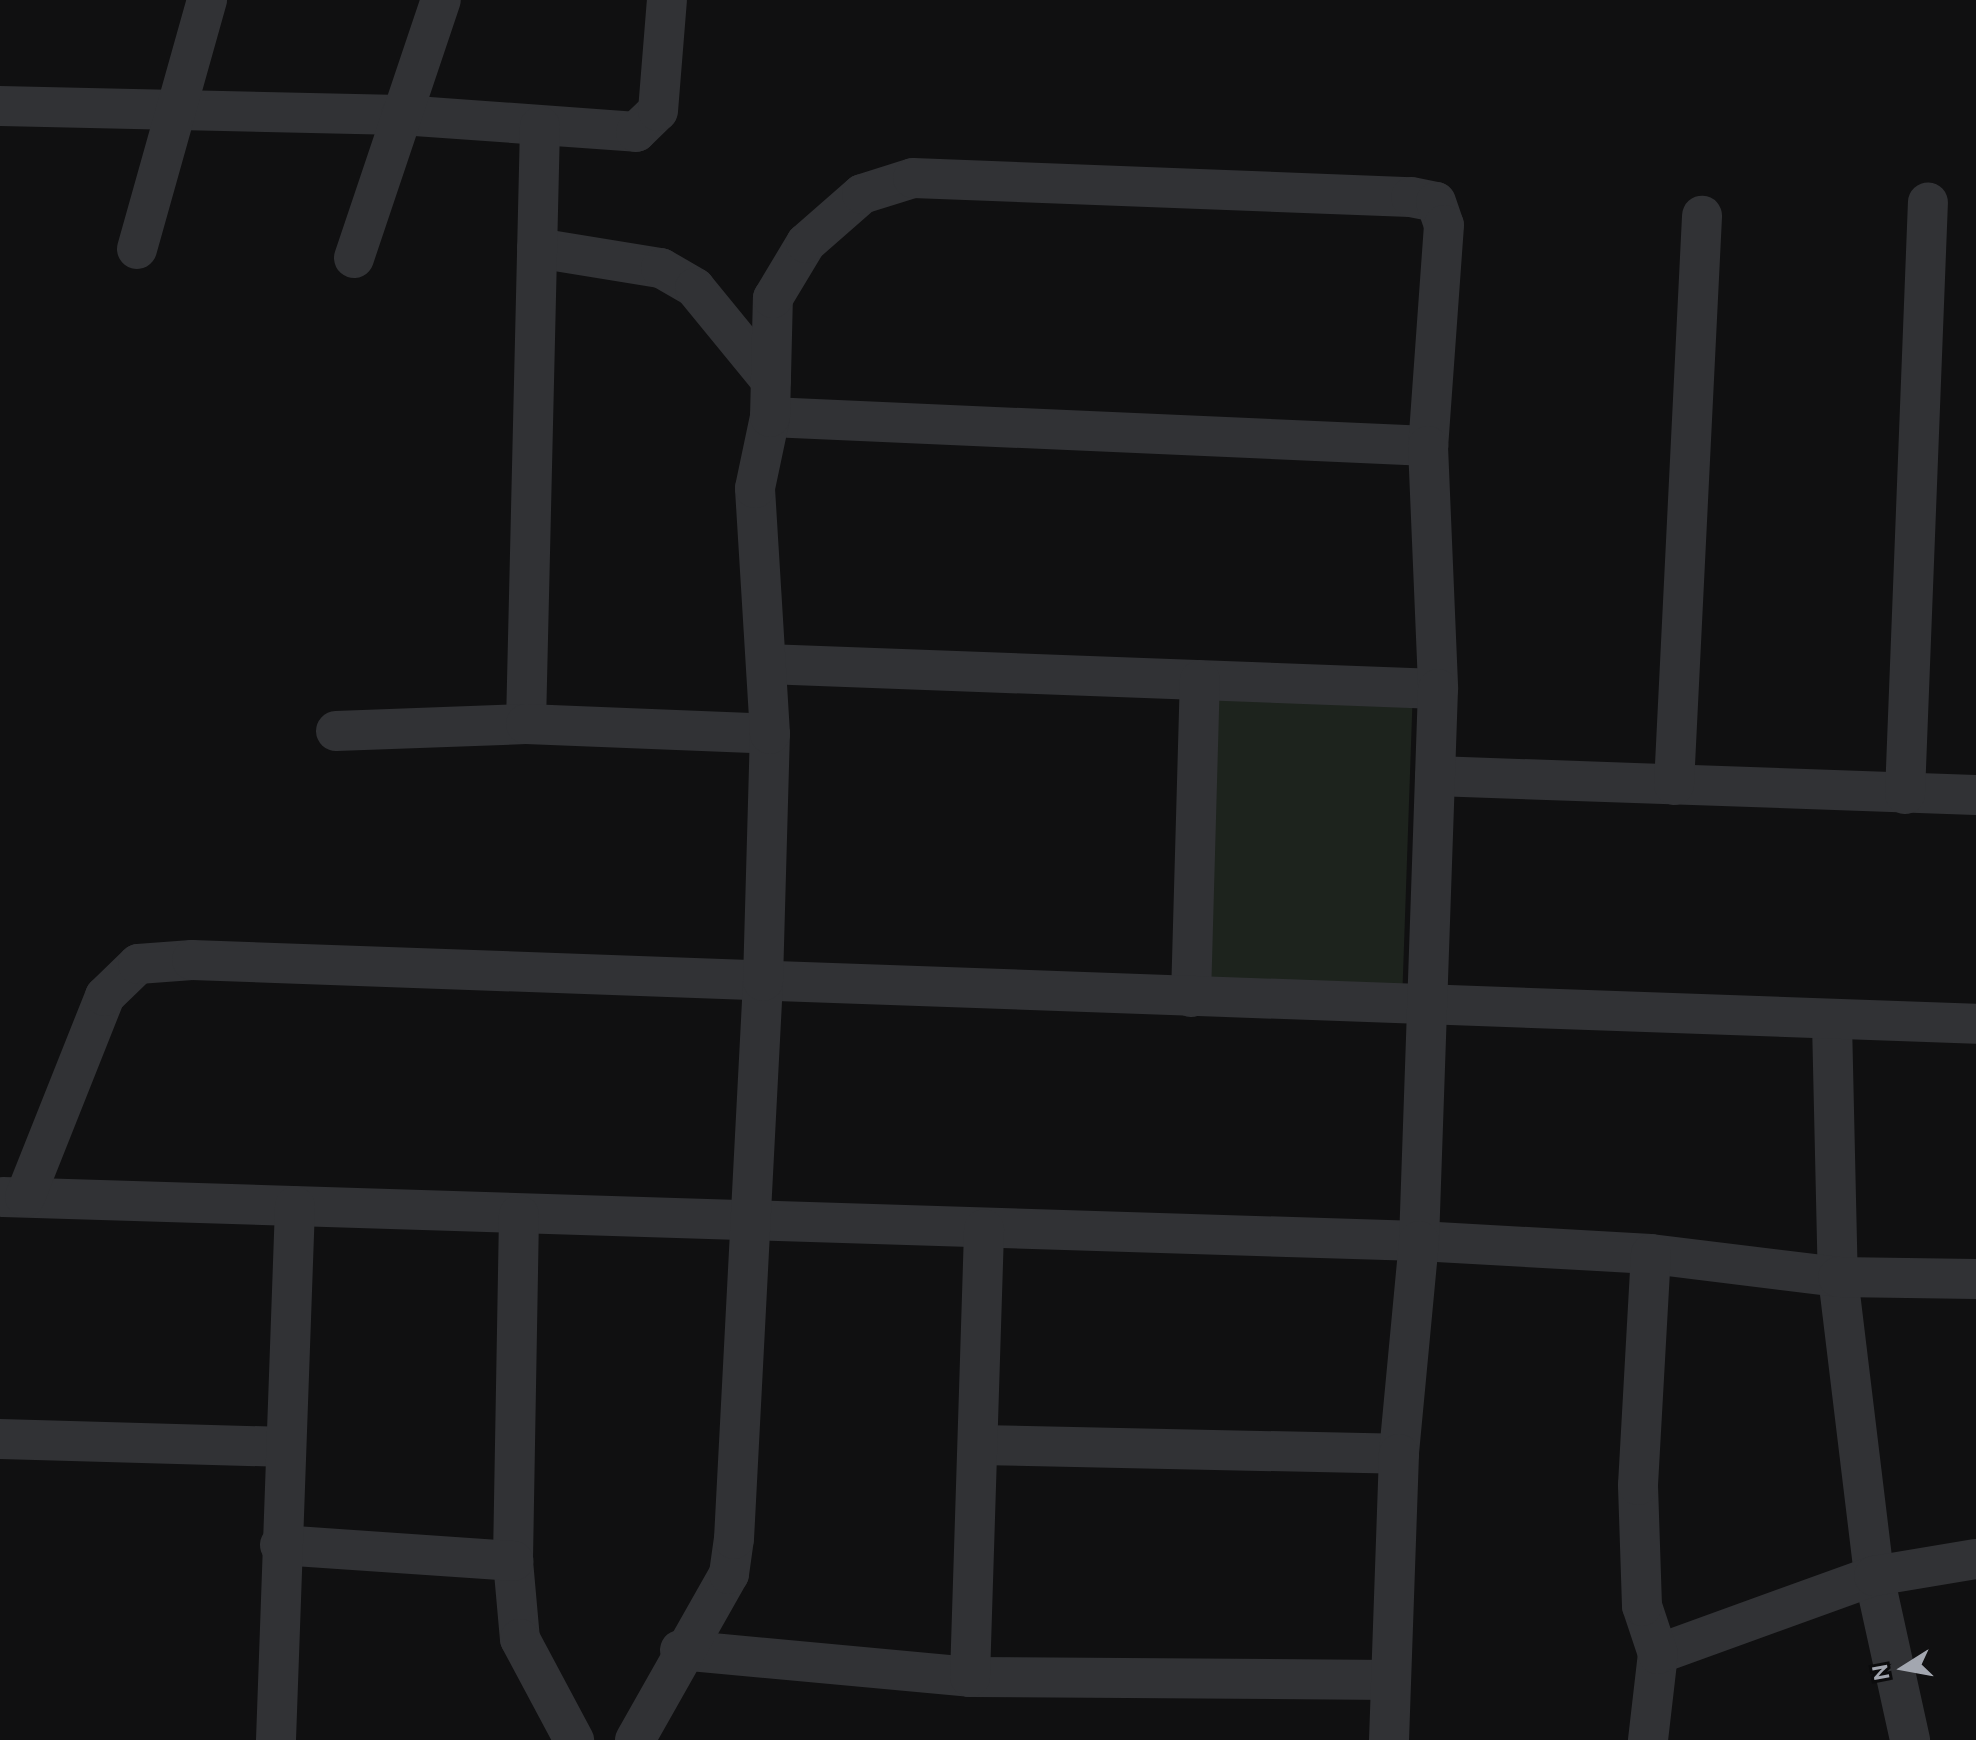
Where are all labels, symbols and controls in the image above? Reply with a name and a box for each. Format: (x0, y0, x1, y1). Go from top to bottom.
north arrow (1864, 1628, 1944, 1708)
text: N (1866, 1662, 1894, 1683)

